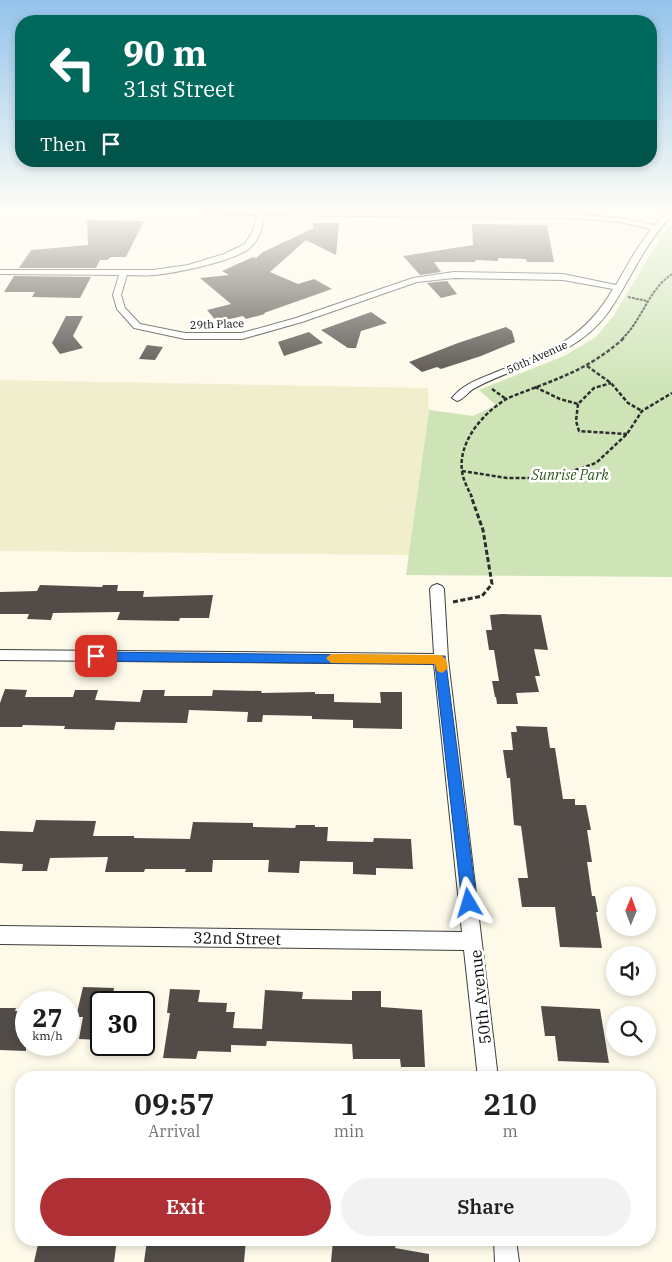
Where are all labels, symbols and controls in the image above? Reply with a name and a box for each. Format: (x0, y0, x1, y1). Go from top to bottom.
text: 90 m (123, 30, 207, 76)
icon: left (40, 35, 105, 100)
text: 31st Street (123, 74, 235, 103)
icon: arrive (97, 130, 125, 158)
text: Then (40, 132, 87, 156)
street label: 29th Place (190, 316, 244, 332)
street label: 50th Avenue (504, 337, 570, 377)
park label: Sunrise Park (530, 466, 609, 484)
pin (75, 635, 117, 677)
icon: arrive (82, 642, 110, 670)
position arrow (442, 876, 494, 928)
north arrow (606, 886, 656, 936)
map controls (606, 886, 656, 1056)
street label: 32nd Street (193, 927, 281, 949)
button: sound (606, 946, 656, 996)
street label: 50th Avenue (465, 949, 495, 1045)
speed limit sign: 30 (90, 991, 155, 1056)
text: 27 (32, 1001, 63, 1034)
button: search (606, 1006, 656, 1056)
text: km/h (32, 1028, 63, 1043)
text: 09:57 (134, 1084, 215, 1123)
text: 1 (340, 1084, 358, 1123)
text: 210 (483, 1084, 537, 1123)
text: Arrival (148, 1121, 200, 1141)
text: min (334, 1121, 364, 1141)
text: m (502, 1121, 518, 1141)
button: Exit (40, 1178, 331, 1236)
button: Share (341, 1178, 631, 1236)

